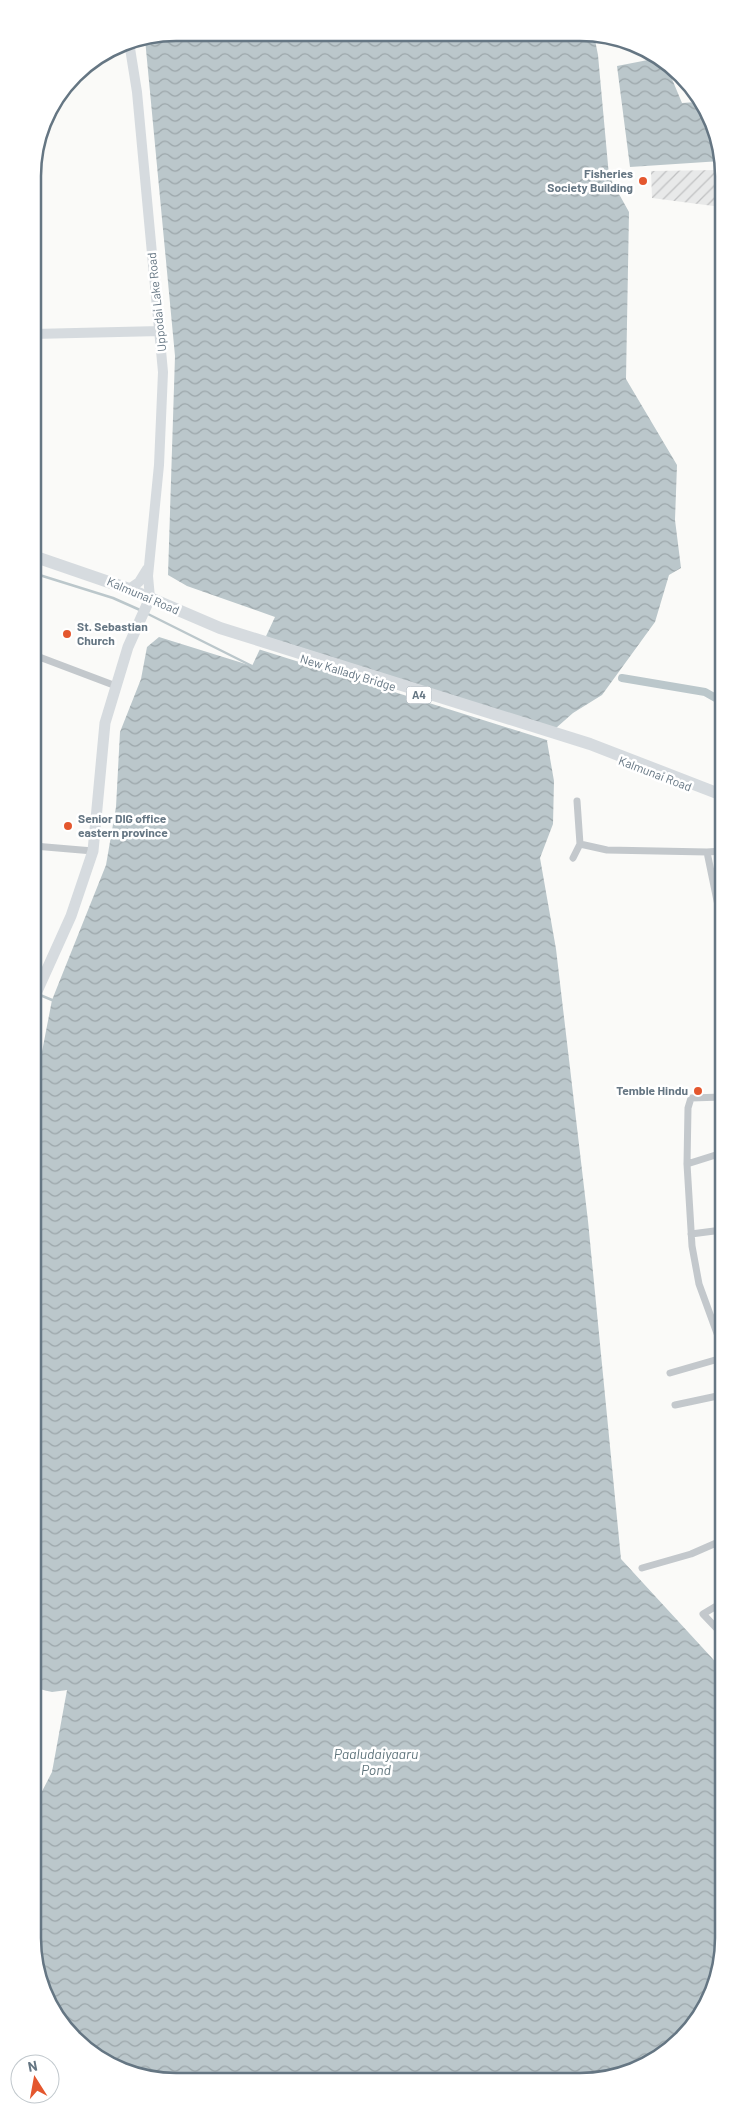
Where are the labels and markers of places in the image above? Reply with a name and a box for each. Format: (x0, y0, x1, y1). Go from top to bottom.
place label: Fisheries Society Building (547, 166, 633, 194)
marker: Fisheries Society Building (637, 175, 649, 187)
place label: St. Sebastian Church (77, 619, 148, 647)
marker: St. Sebastian Church (61, 628, 73, 640)
place label: Senior DIG office eastern province (78, 811, 168, 839)
marker: Senior DIG office eastern province (62, 820, 74, 832)
place label: Temble Hindu (616, 1083, 688, 1097)
marker: Temble Hindu (692, 1085, 704, 1097)

